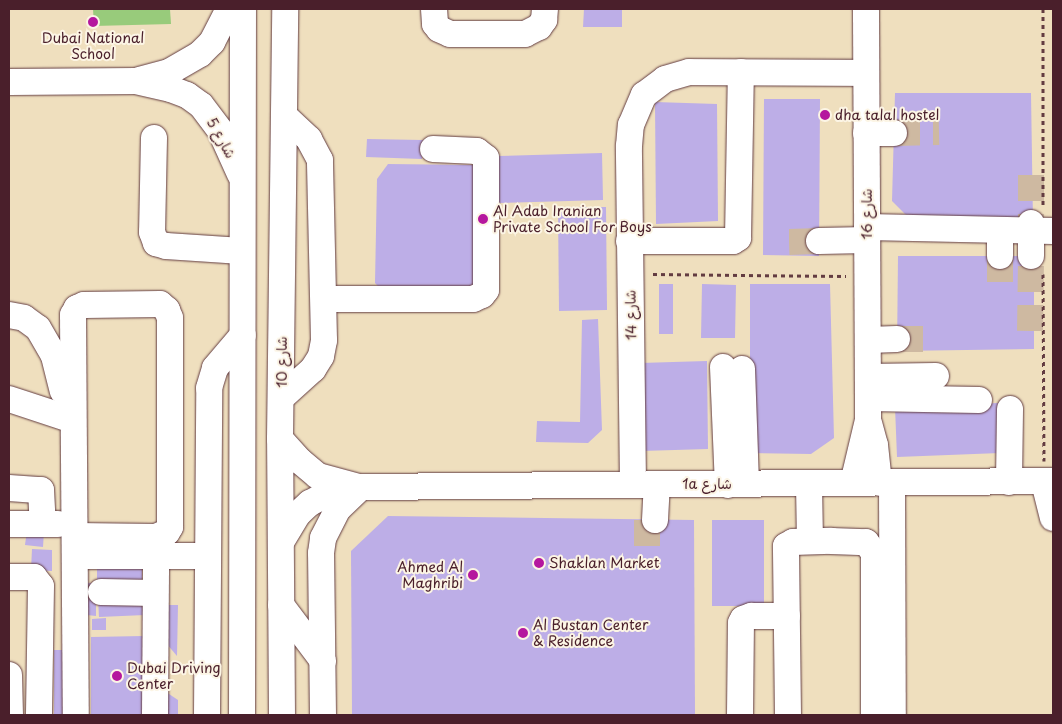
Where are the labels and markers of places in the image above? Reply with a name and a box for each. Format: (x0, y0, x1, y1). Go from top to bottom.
marker: Dubai National School (87, 16, 99, 28)
place label: Dubai National School (42, 30, 144, 62)
place label: dha talal hostel (835, 107, 939, 123)
marker: dha talal hostel (819, 109, 831, 121)
place label: Al Adab Iranian Private School For Boys (493, 203, 652, 236)
marker: Al Adab Iranian Private School For Boys (477, 213, 489, 225)
place label: Shaklan Market (549, 555, 660, 571)
marker: Shaklan Market (533, 557, 545, 569)
place label: Ahmed Al Maghribi (397, 559, 463, 592)
marker: Ahmed Al Maghribi (467, 569, 479, 581)
place label: Al Bustan Center & Residence (533, 617, 650, 650)
marker: Al Bustan Center & Residence (517, 627, 529, 639)
place label: Dubai Driving Center (127, 660, 221, 692)
marker: Dubai Driving Center (111, 670, 123, 682)

